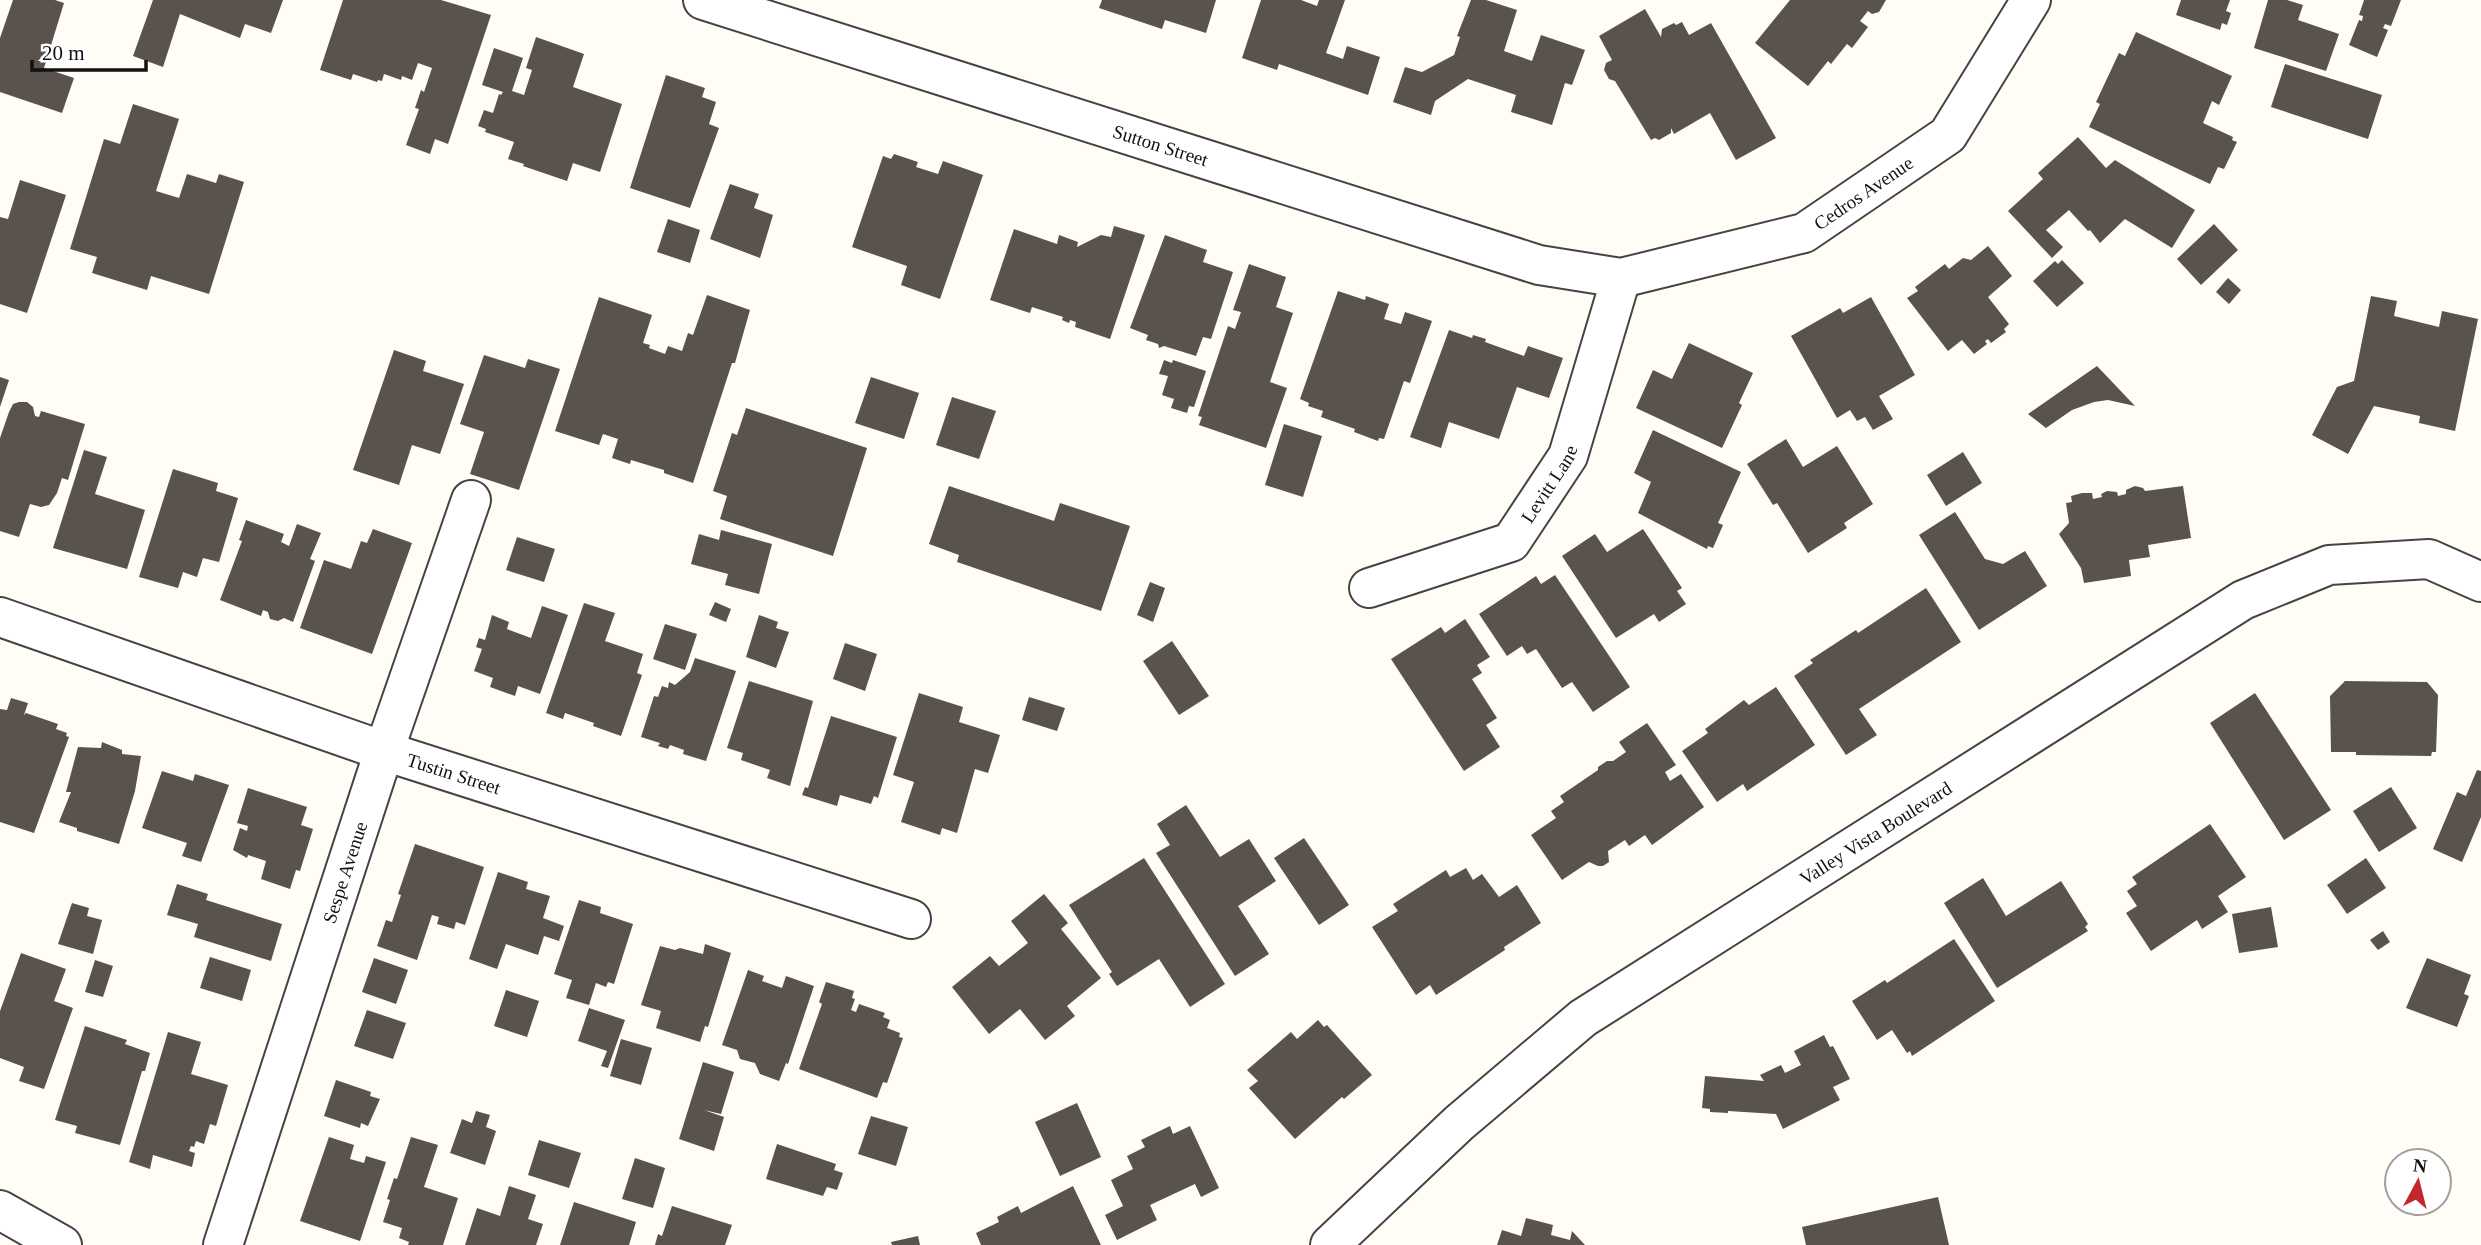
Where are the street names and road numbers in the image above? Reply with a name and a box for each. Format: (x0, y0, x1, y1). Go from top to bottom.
street label: Sutton Street (1110, 120, 1211, 170)
street label: Cedros Avenue (1810, 152, 1917, 234)
street label: Levitt Lane (1516, 443, 1581, 526)
street label: Tustin Street (404, 749, 504, 798)
street label: Valley Vista Boulevard (1795, 777, 1956, 889)
street label: Sespe Avenue (318, 819, 371, 926)

